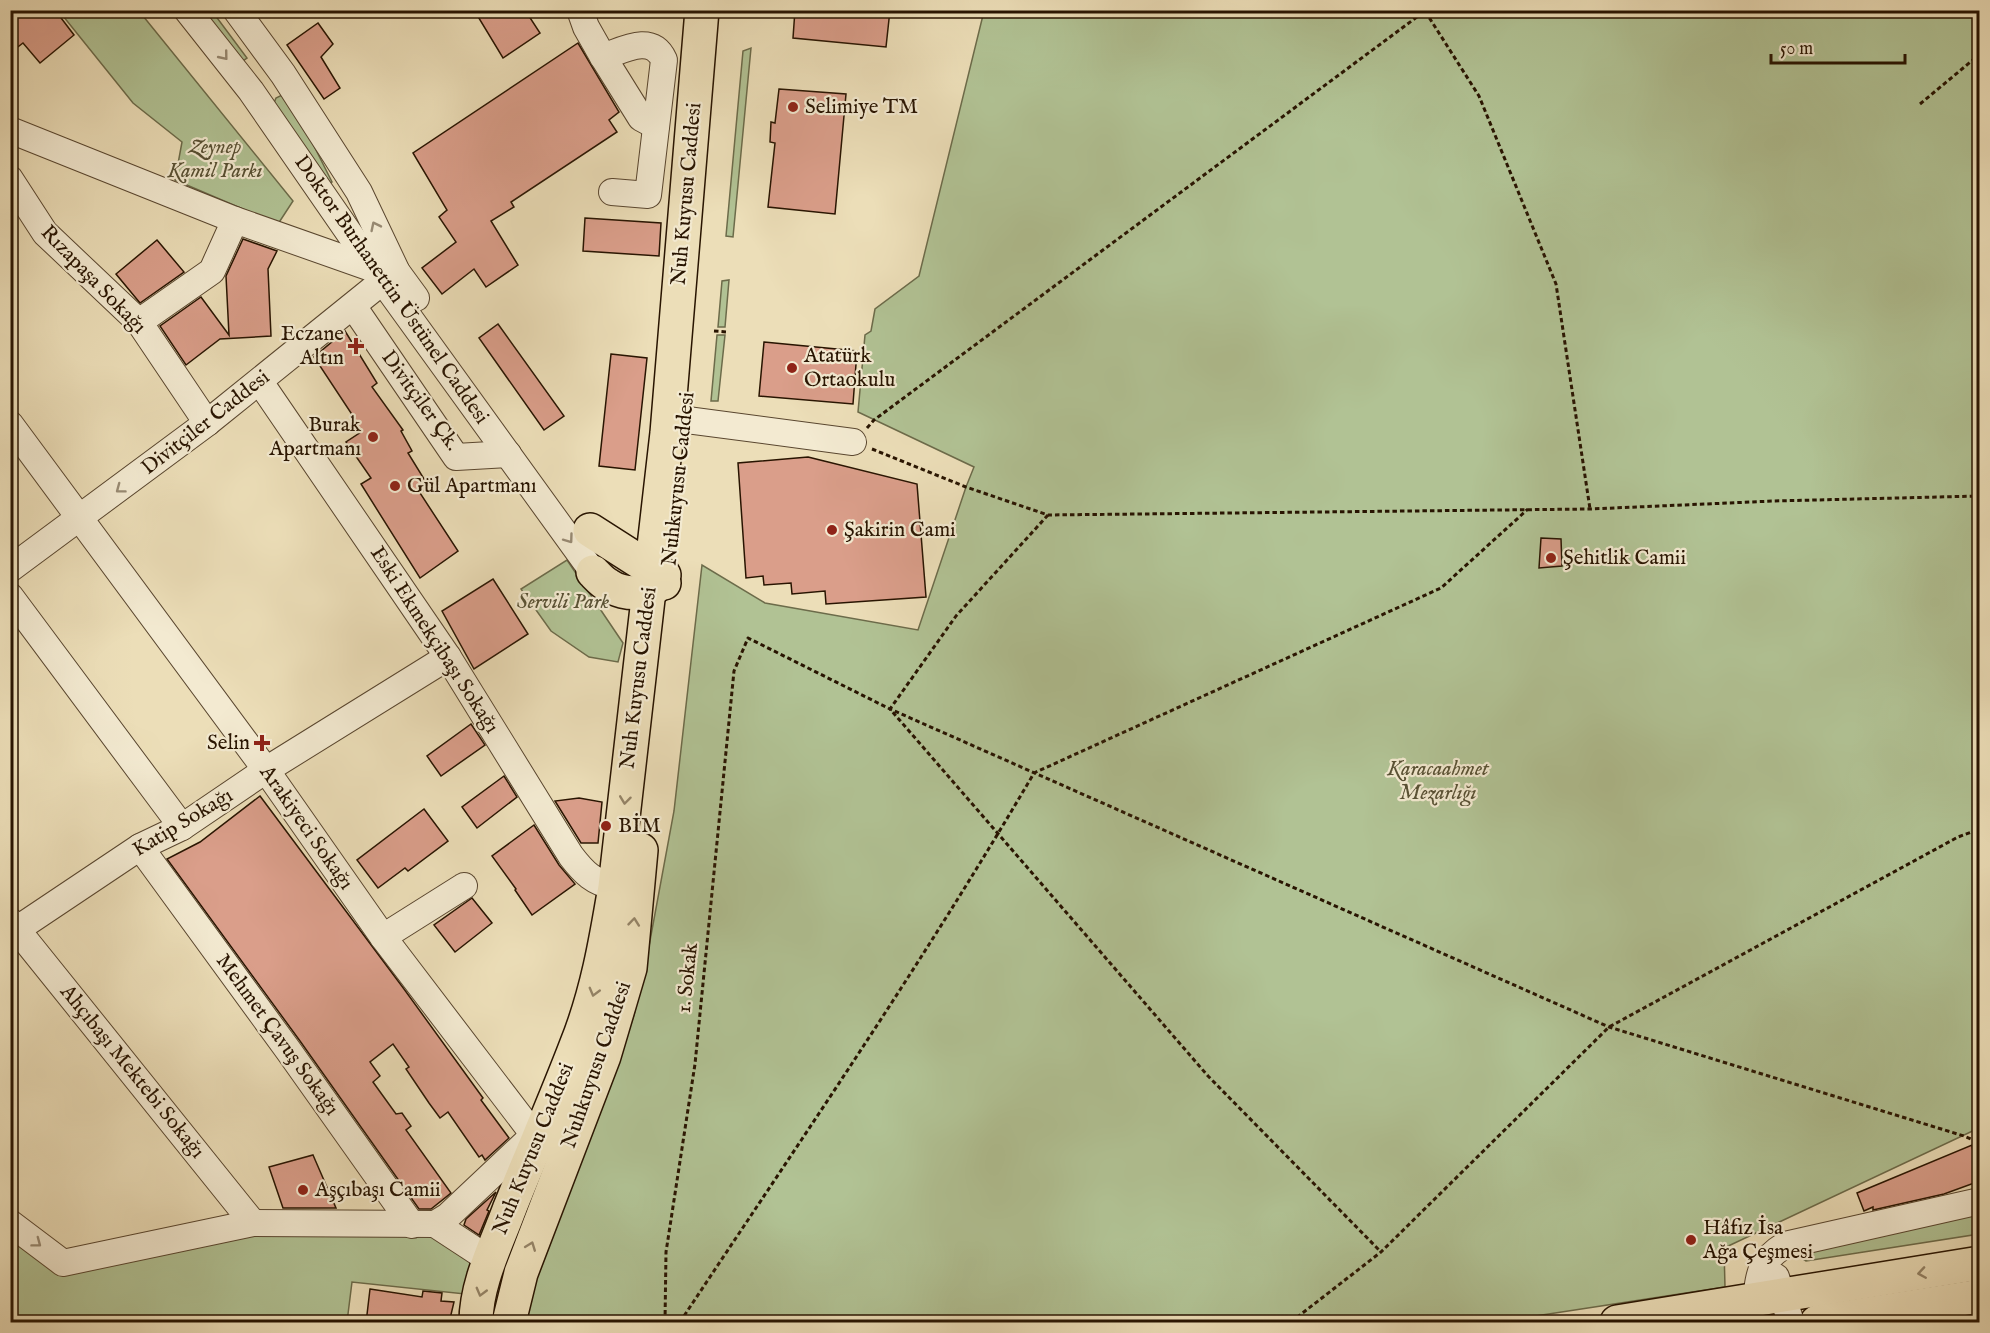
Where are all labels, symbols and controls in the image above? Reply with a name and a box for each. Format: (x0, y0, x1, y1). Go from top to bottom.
scale bar (1771, 27, 1904, 65)
text: 50 m (1780, 38, 1813, 61)
one-way arrow (216, 49, 227, 60)
place label: Selimiye TM (805, 94, 918, 121)
marker: Selimiye TM (786, 100, 800, 114)
street label: Nuh Kuyusu Caddesi (666, 101, 708, 287)
park label: Zeynep Kamil Parkı (166, 134, 263, 185)
street label: Doktor Burhanettin Üstünel Caddesi (287, 150, 495, 430)
street label: Rızapaşa Sokağı (34, 220, 152, 340)
one-way arrow (371, 222, 383, 233)
place label: Eczane Altın (281, 321, 344, 372)
marker: Eczane Altın (349, 339, 363, 353)
place label: Atatürk Ortaokulu (803, 343, 895, 394)
street label: Divitçiler Çk. (374, 345, 466, 457)
marker: Atatürk Ortaokulu (785, 361, 799, 375)
street label: Divitçiler Caddesi (136, 364, 276, 482)
street label: Nuhkuyusu Caddesi (656, 391, 702, 567)
place label: Burak Apartmanı (268, 412, 362, 463)
marker: Burak Apartmanı (366, 430, 380, 444)
place label: Gül Apartmanı (407, 473, 537, 500)
marker: Gül Apartmanı (388, 479, 402, 493)
one-way arrow (115, 482, 126, 493)
place label: Şakirin Cami (844, 517, 956, 544)
marker: Şakirin Cami (825, 523, 839, 537)
one-way arrow (562, 533, 573, 544)
street label: Eski Ekmekçibaşı Sokağı (363, 541, 505, 739)
place label: Şehitlik Camii (1563, 545, 1686, 572)
marker: Şehitlik Camii (1544, 551, 1558, 565)
street label: Nuh Kuyusu Caddesi (614, 585, 664, 771)
park label: Servili Park (517, 589, 610, 616)
place label: Selin (207, 730, 250, 757)
marker: Selin (255, 736, 269, 750)
park label: Karacaahmet Mezarlığı (1386, 756, 1490, 807)
street label: Arakiyeci Sokağı (252, 760, 359, 896)
street label: Katip Sokağı (128, 783, 238, 863)
one-way arrow (619, 796, 632, 805)
place label: BİM (618, 813, 661, 840)
marker: BİM (599, 819, 613, 833)
one-way arrow (627, 917, 640, 926)
street label: 1. Sokak (671, 941, 705, 1014)
street label: Mehmet Çavuş Sokağı (209, 949, 345, 1121)
street label: Nuhkuyusu Caddesi (556, 978, 638, 1152)
street label: Ahçıbaşı Mektebi Sokağı (53, 979, 210, 1164)
one-way arrow (588, 987, 601, 997)
street label: Nuh Kuyusu Caddesi (487, 1059, 581, 1239)
place label: Aşçıbaşı Camii (314, 1177, 441, 1204)
marker: Aşçıbaşı Camii (296, 1183, 310, 1197)
place label: Hâfız İsa Ağa Çeşmesi (1702, 1215, 1813, 1266)
marker: Hâfız İsa Ağa Çeşmesi (1684, 1233, 1698, 1247)
one-way arrow (30, 1235, 41, 1246)
one-way arrow (524, 1242, 536, 1253)
one-way arrow (1917, 1266, 1926, 1278)
one-way arrow (475, 1287, 488, 1297)

